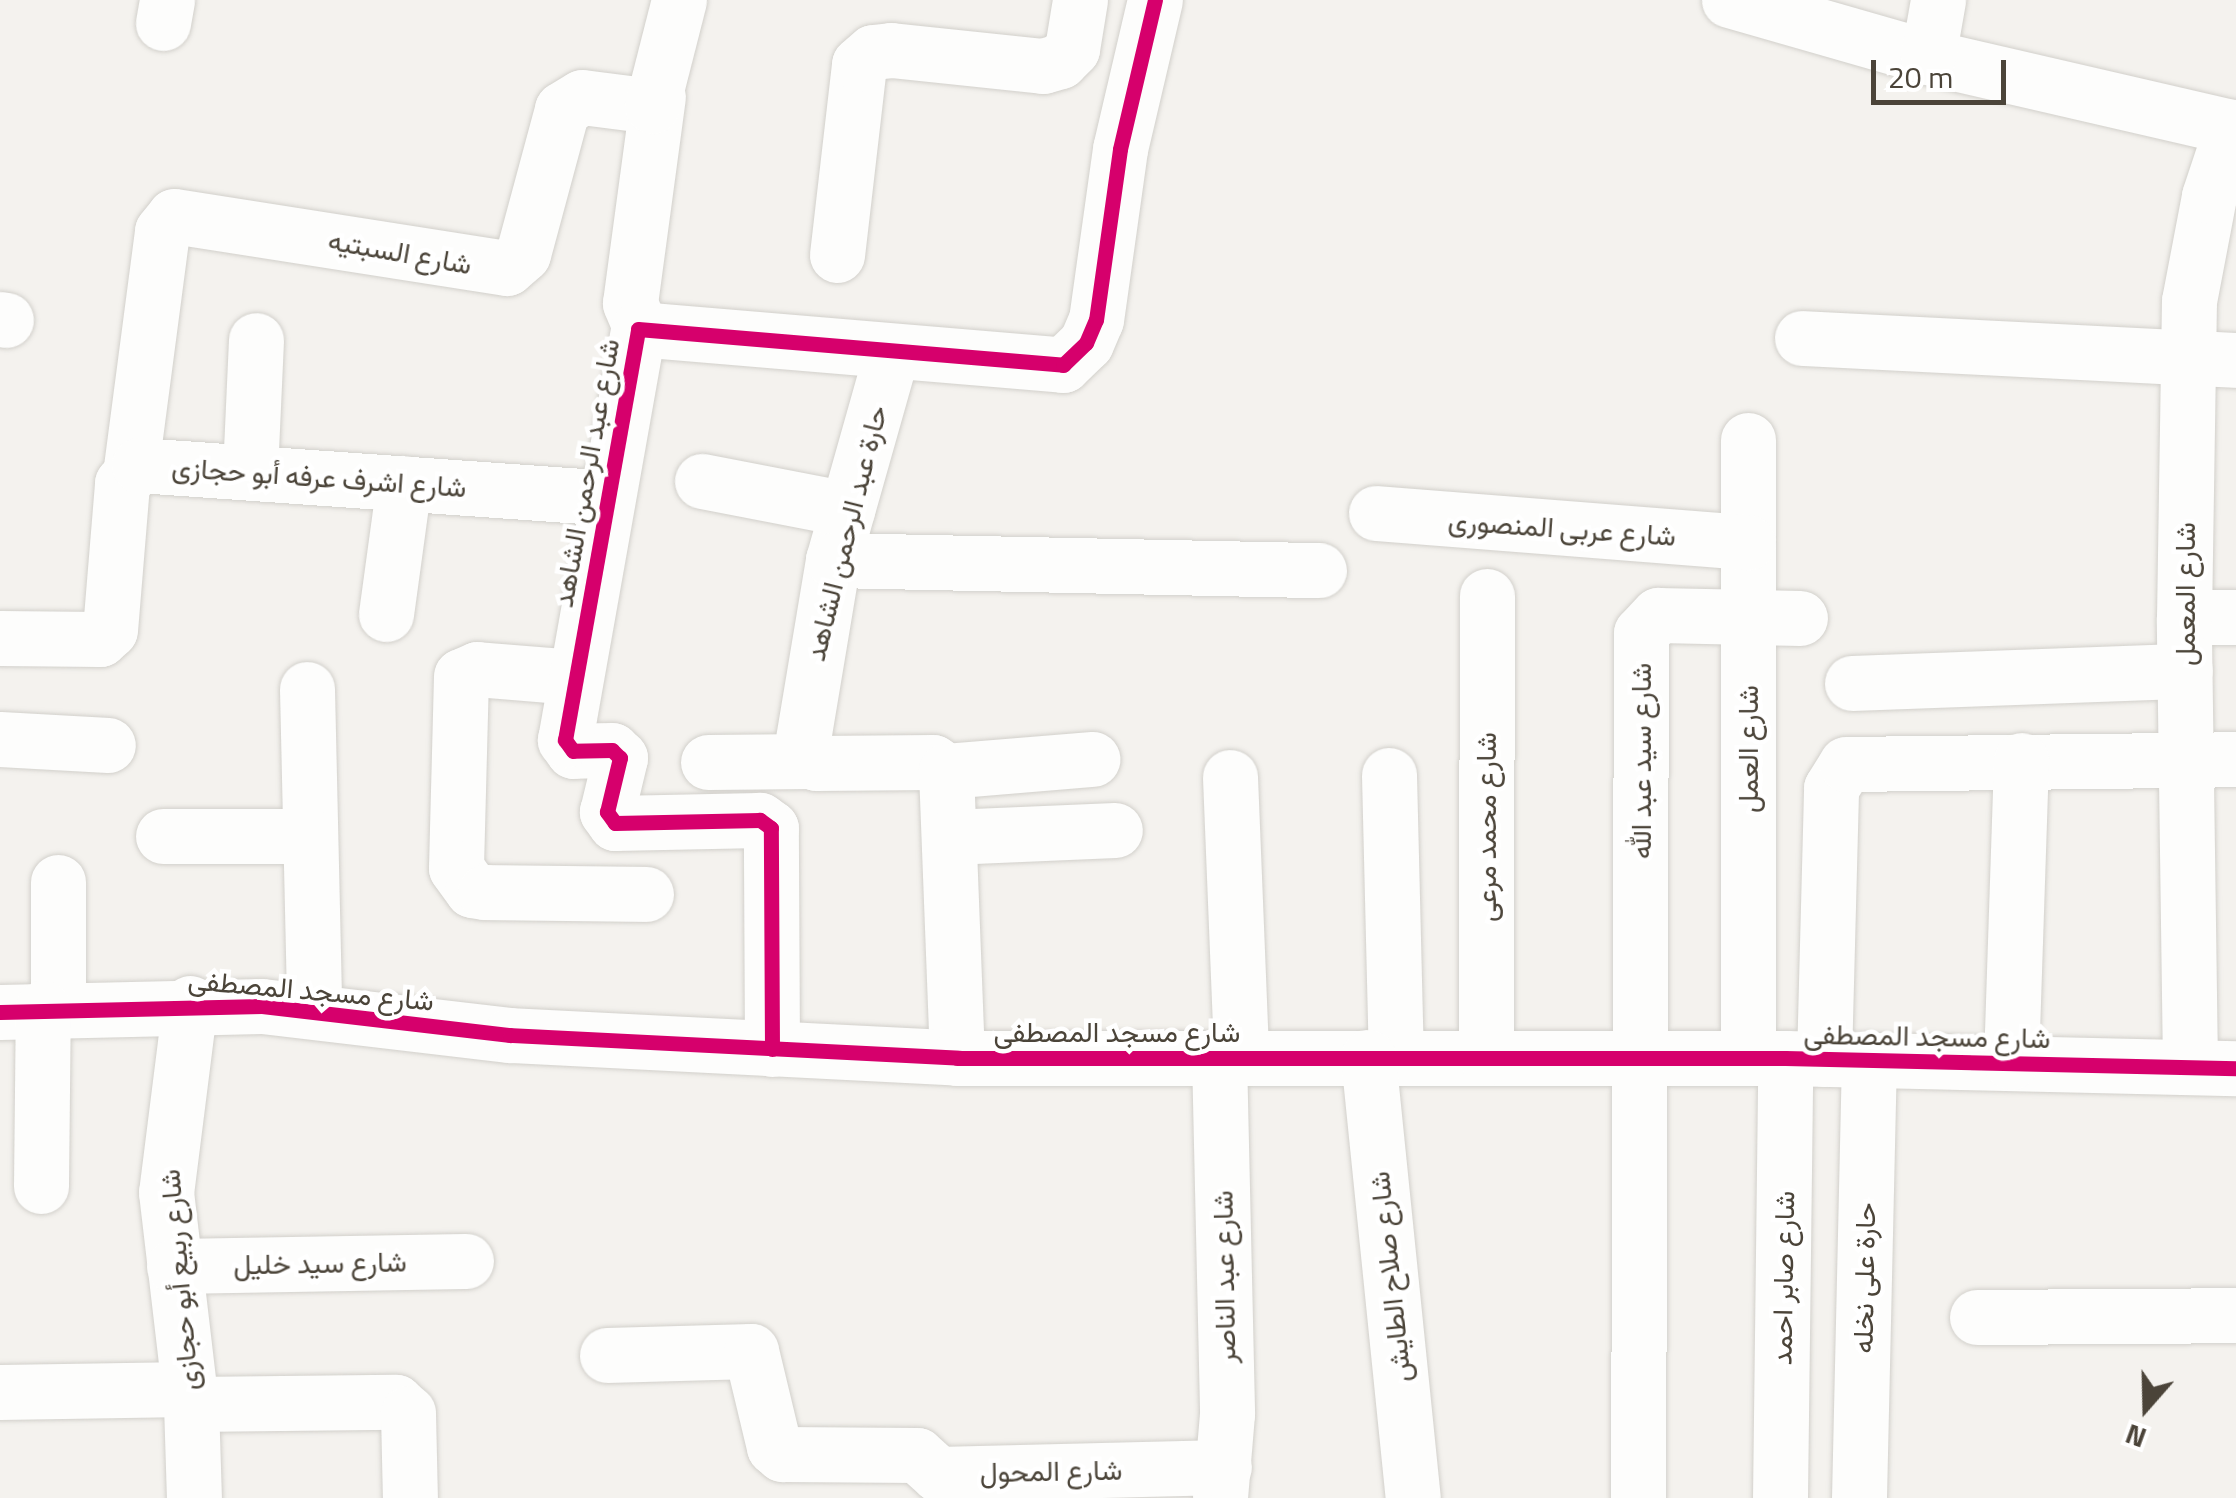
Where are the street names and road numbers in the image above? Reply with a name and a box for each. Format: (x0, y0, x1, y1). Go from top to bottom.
street label: شارع السبتيه (326, 223, 474, 281)
street label: شارع عبد الرحمن الشاهد (546, 336, 626, 610)
street label: حارة عبد الرحمن الشاهد (798, 402, 894, 664)
street label: شارع اشرف عرفه أبو حجازى (171, 450, 467, 504)
street label: شارع عربى المنصورى (1447, 503, 1677, 553)
street label: شارع المعمل (2168, 522, 2202, 666)
street label: شارع سيد عبد الله (1624, 663, 1658, 859)
street label: شارع العمل (1731, 685, 1765, 813)
street label: شارع محمد مرعى (1469, 732, 1503, 922)
street label: شارع مسجد المصطفى (187, 963, 435, 1017)
street label: شارع مسجد المصطفى (994, 1015, 1240, 1049)
street label: شارع مسجد المصطفى (1803, 1017, 2051, 1055)
street label: شارع ربيع أبو حجازى (153, 1168, 205, 1392)
street label: شارع صلاح الطايش (1362, 1170, 1418, 1384)
street label: شارع عبد الناصر (1206, 1190, 1242, 1364)
street label: شارع صابر احمد (1765, 1190, 1801, 1366)
street label: حارة على نخله (1846, 1202, 1882, 1354)
street label: شارع سيد خليل (233, 1245, 407, 1281)
street label: شارع المحول (979, 1453, 1123, 1489)

